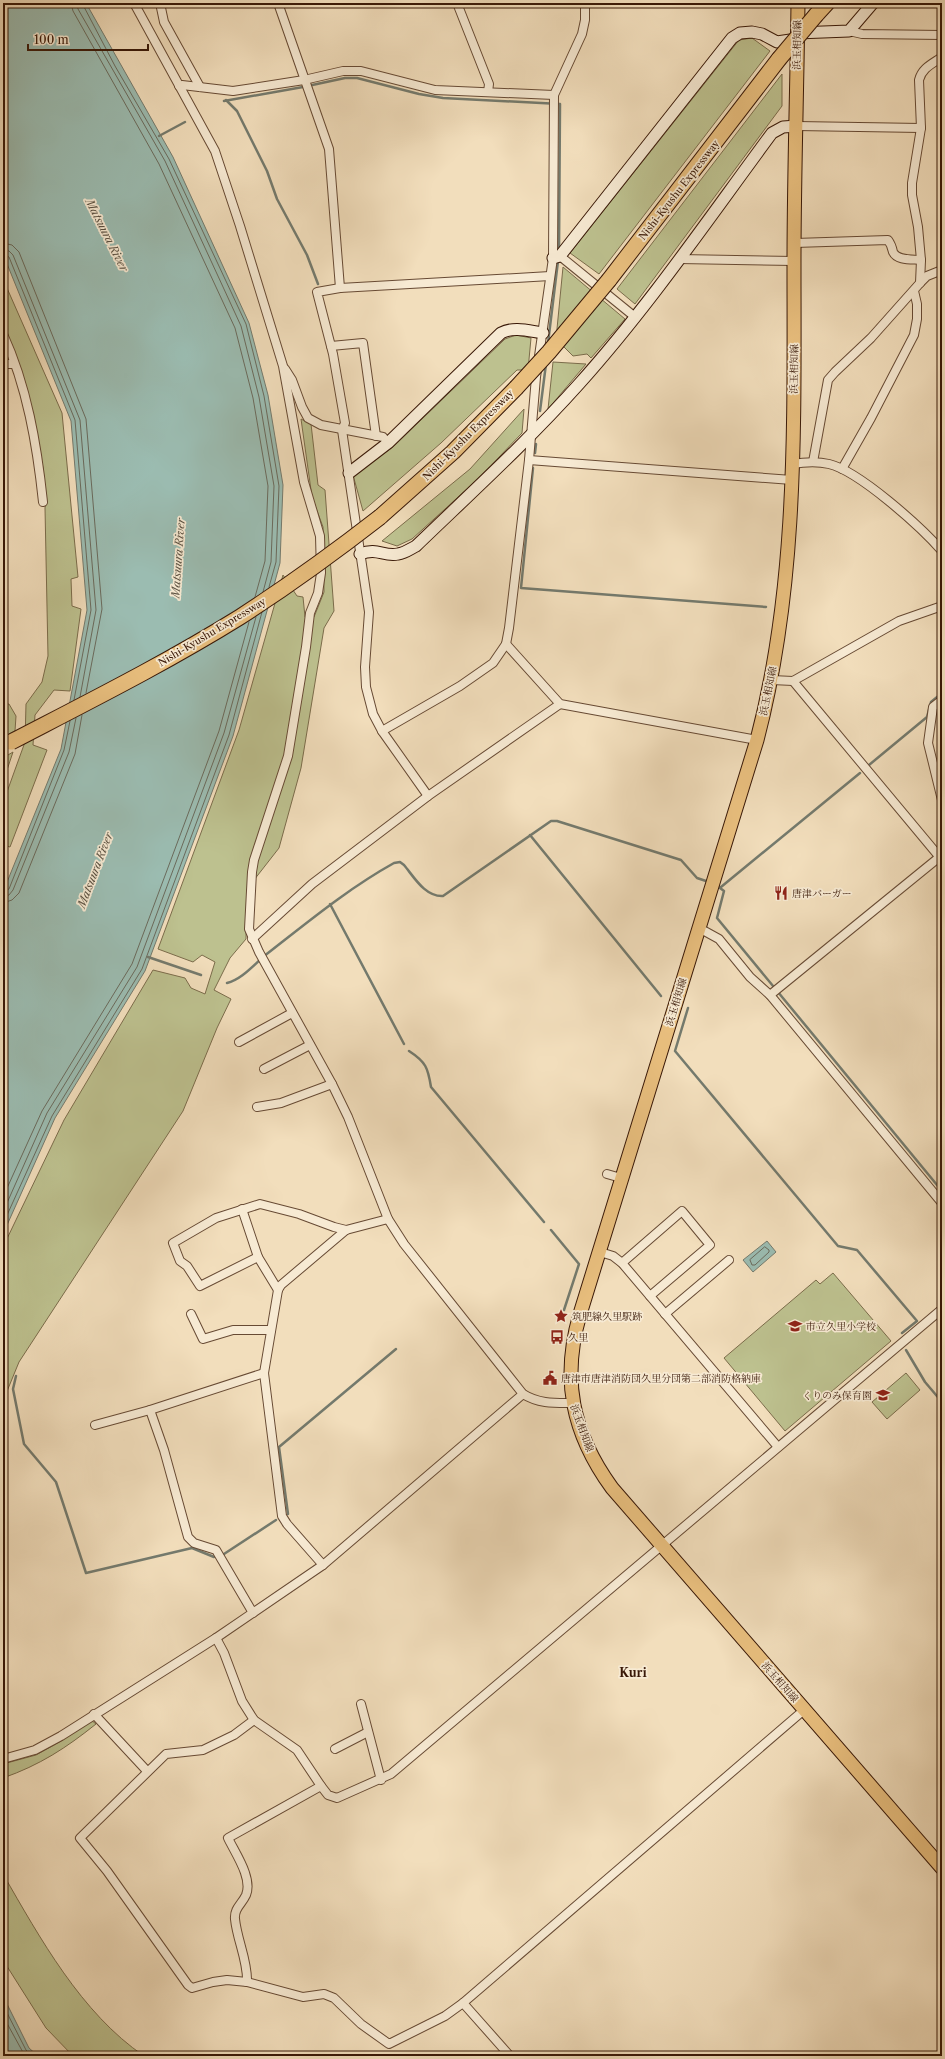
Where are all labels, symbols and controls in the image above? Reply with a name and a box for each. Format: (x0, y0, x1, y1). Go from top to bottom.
street label: 浜玉相知線 (790, 20, 804, 70)
scale bar (28, 26, 148, 52)
text: 100 m (34, 32, 69, 47)
street label: Nishi-Kyushu Expressway (636, 137, 722, 243)
water label: Matsuura River (82, 194, 132, 275)
street label: 浜玉相知線 (787, 344, 801, 394)
street label: Nishi-Kyushu Expressway (420, 387, 516, 483)
water label: Matsuura River (168, 517, 188, 600)
street label: Nishi-Kyushu Expressway (156, 594, 269, 669)
street label: 浜玉相知線 (756, 665, 780, 717)
water label: Matsuura River (73, 829, 116, 912)
restaurant icon: 唐津バーガー (773, 885, 789, 901)
place label: 唐津バーガー (792, 887, 852, 900)
street label: 浜玉相知線 (662, 976, 690, 1028)
place icon: 筑肥線久里駅跡 (553, 1308, 569, 1324)
place label: 筑肥線久里駅跡 (572, 1310, 642, 1323)
school or university icon: 市立久里小学校 (787, 1318, 803, 1334)
place label: 市立久里小学校 (806, 1320, 876, 1333)
bus stop icon: 久里 (549, 1329, 565, 1345)
place label: 久里 (568, 1331, 588, 1344)
public building icon: 唐津市唐津消防団久里分団第二部消防格納庫 (542, 1370, 558, 1386)
place label: 唐津市唐津消防団久里分団第二部消防格納庫 (561, 1372, 761, 1385)
school or university icon: くりのみ保育園 (875, 1387, 891, 1403)
place label: くりのみ保育園 (802, 1389, 872, 1402)
street label: 浜玉相知線 (567, 1402, 597, 1454)
street label: 浜玉相知線 (759, 1659, 801, 1705)
district label: Kuri (619, 1665, 647, 1680)

